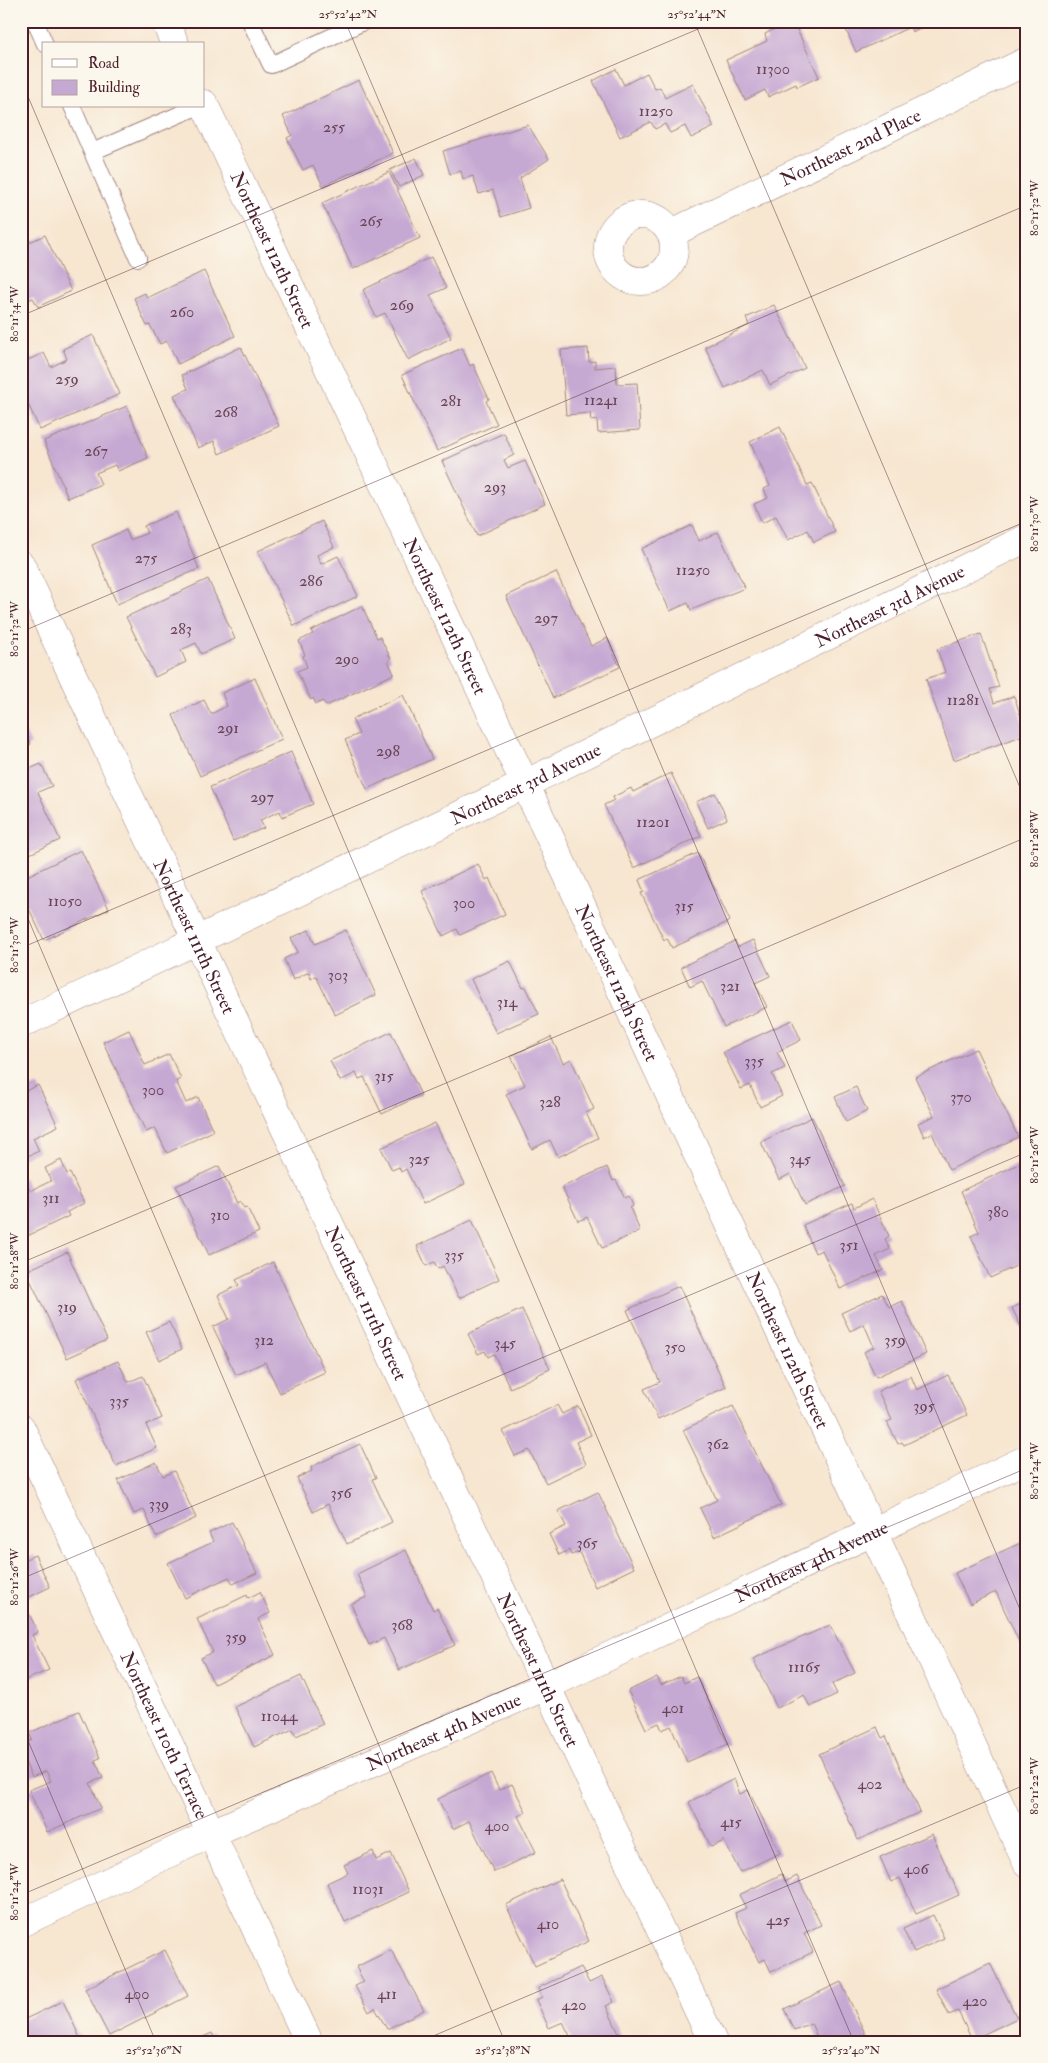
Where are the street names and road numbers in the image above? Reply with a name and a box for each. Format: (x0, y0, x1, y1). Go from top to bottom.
street label: Northeast 2nd Place (776, 103, 925, 192)
street label: Northeast 112th Street (225, 168, 319, 332)
street label: Northeast 112th Street (397, 534, 492, 699)
street label: Northeast 3rd Avenue (811, 559, 969, 653)
street label: Northeast 3rd Avenue (447, 738, 605, 831)
street label: Northeast 111th Street (148, 856, 241, 1018)
street label: Northeast 112th Street (570, 901, 663, 1065)
street label: Northeast 111th Street (319, 1222, 412, 1385)
street label: Northeast 112th Street (740, 1268, 834, 1433)
street label: Northeast 4th Avenue (731, 1515, 892, 1608)
street label: Northeast 111th Street (491, 1589, 584, 1751)
street label: Northeast 110th Terrace (115, 1648, 214, 1823)
street label: Northeast 4th Avenue (363, 1687, 525, 1777)

